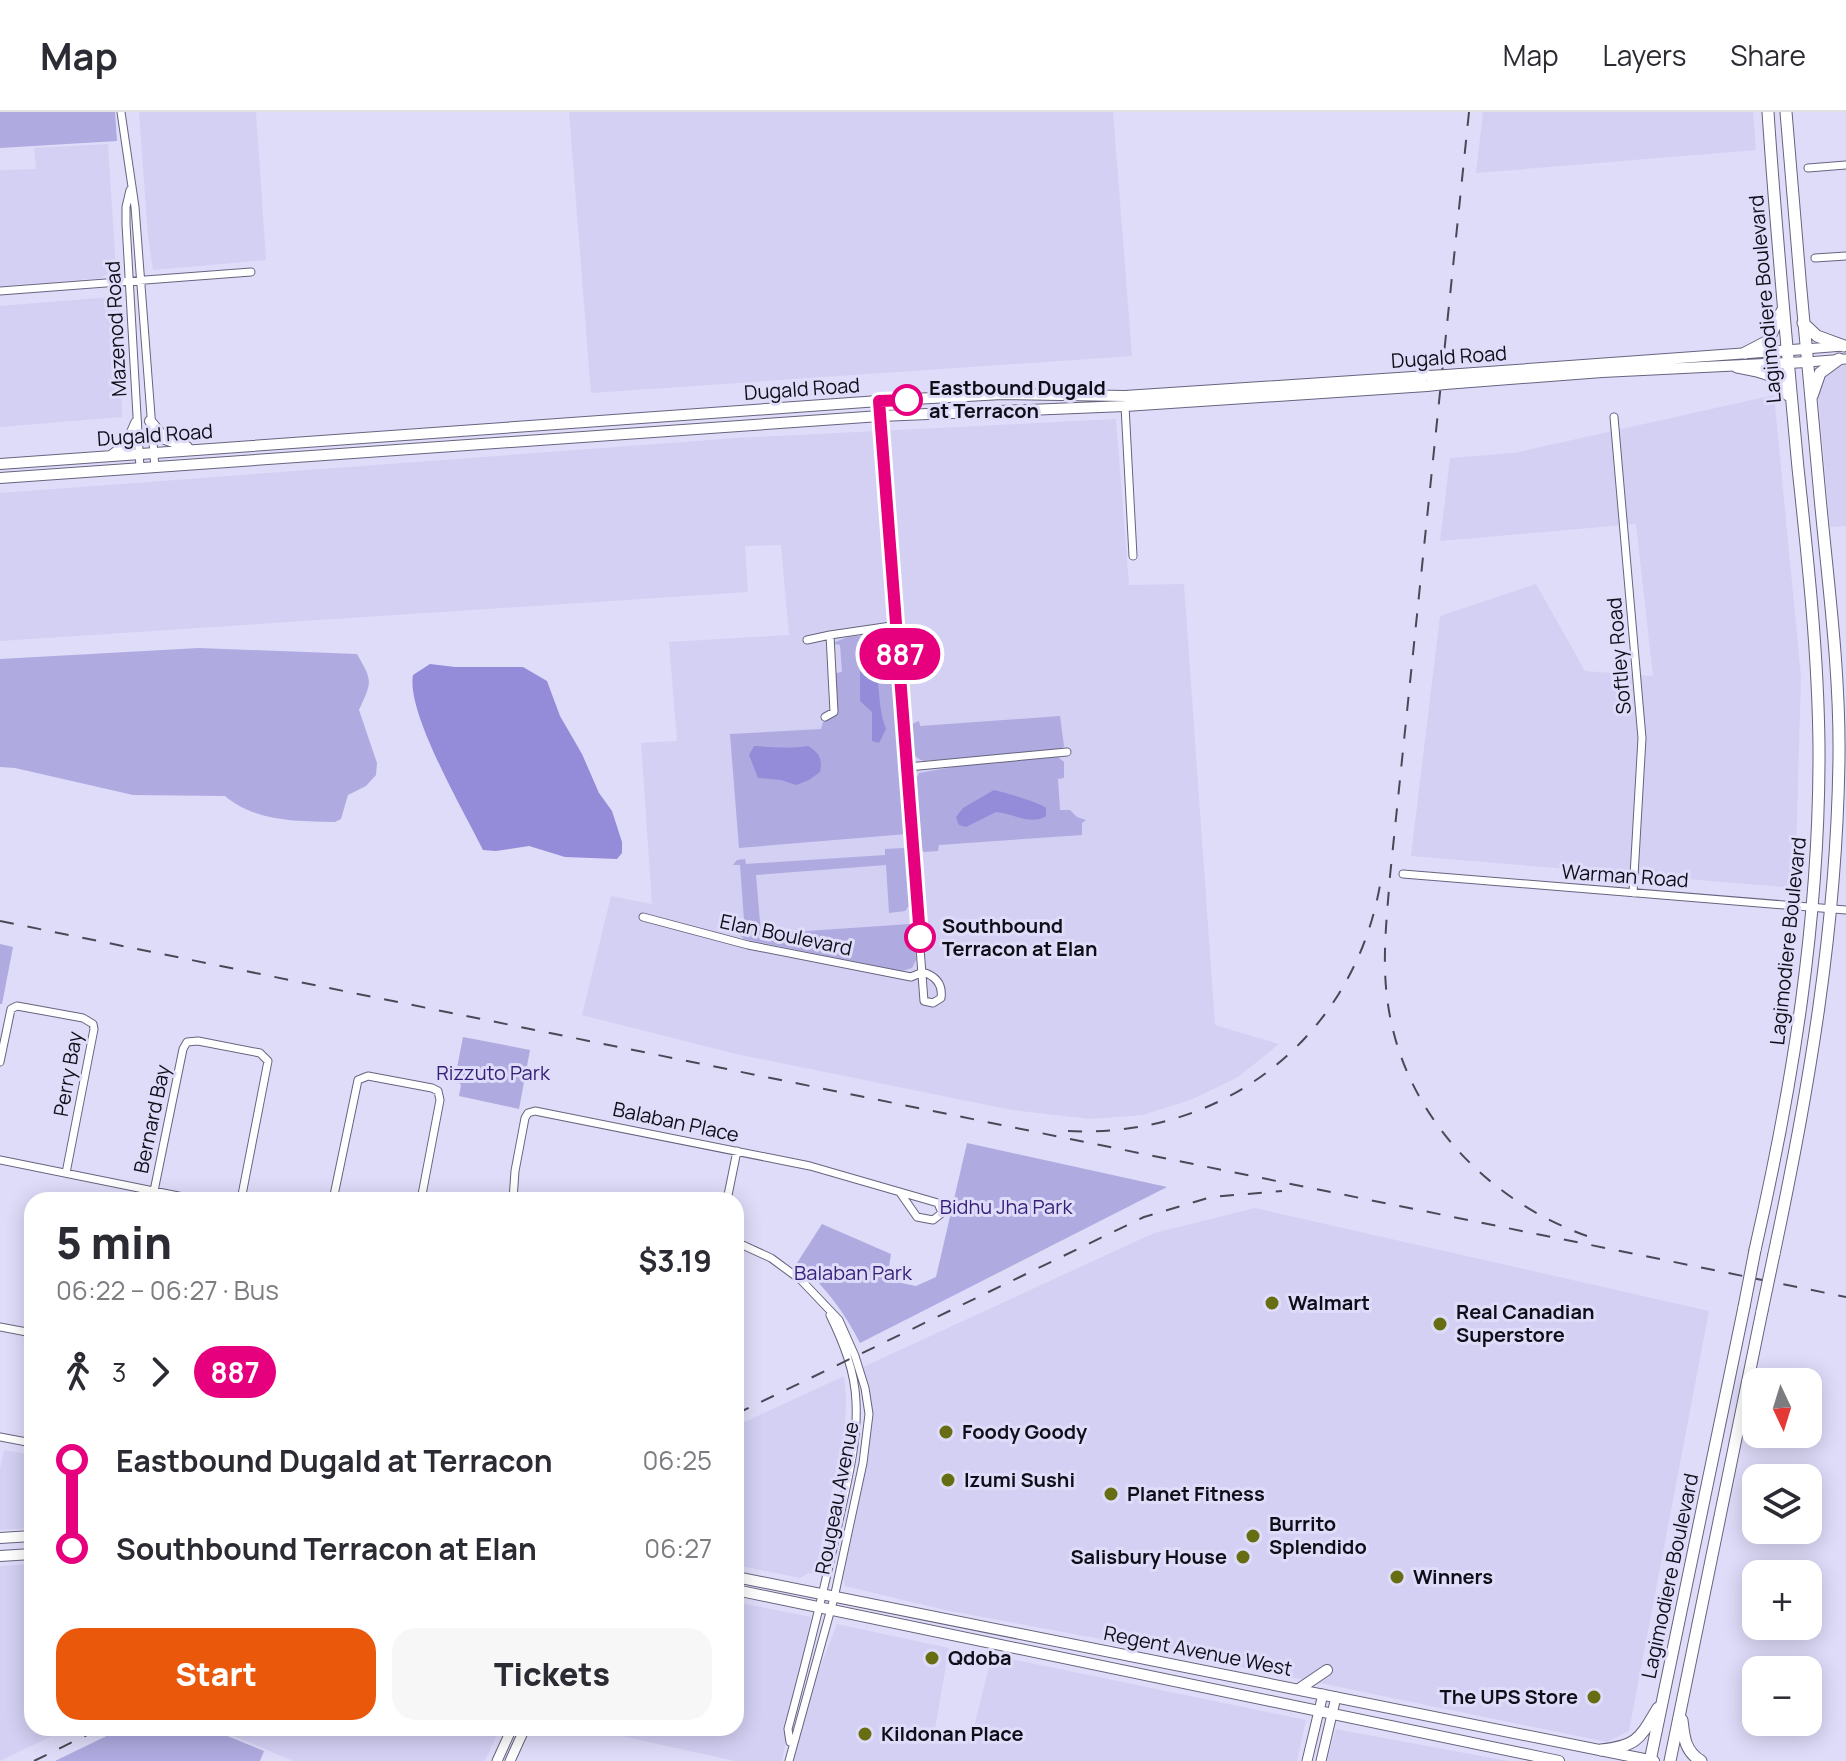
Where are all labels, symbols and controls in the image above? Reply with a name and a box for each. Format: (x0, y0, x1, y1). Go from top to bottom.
text: Map (40, 29, 118, 81)
text: Map (1503, 36, 1559, 74)
text: Layers (1603, 36, 1686, 74)
text: Share (1730, 36, 1806, 74)
street label: Lagimodiere Boulevard (1742, 194, 1787, 404)
street label: Mazenod Road (98, 260, 133, 398)
street label: Dugald Road (1390, 339, 1508, 374)
street label: Dugald Road (743, 371, 861, 406)
place label: Eastbound Dugald at Terracon (929, 374, 1106, 424)
marker: Eastbound Dugald at Terracon (892, 385, 922, 415)
street label: Dugald Road (96, 417, 214, 452)
street label: Softley Road (1600, 596, 1637, 716)
line badge: 887 (854, 628, 946, 680)
text: 887 (875, 635, 925, 673)
street label: Lagimodiere Boulevard (1763, 836, 1812, 1046)
street label: Warman Road (1561, 858, 1690, 893)
street label: Elan Boulevard (718, 907, 855, 962)
place label: Southbound Terracon at Elan (942, 912, 1097, 962)
marker: Southbound Terracon at Elan (905, 922, 935, 952)
street label: Perry Bay (47, 1029, 88, 1119)
park label: Rizzuto Park (436, 1059, 551, 1086)
street label: Bernard Bay (127, 1062, 176, 1176)
street label: Balaban Place (611, 1095, 742, 1148)
park label: Bidhu Jha Park (940, 1193, 1073, 1220)
text: 5 min (56, 1212, 172, 1272)
text: $3.19 (638, 1240, 712, 1281)
park label: Balaban Park (794, 1259, 913, 1286)
text: 06:22 – 06:27 · Bus (56, 1272, 279, 1308)
place label: Walmart (1288, 1289, 1370, 1316)
marker: Walmart (1263, 1294, 1281, 1312)
place label: Real Canadian Superstore (1456, 1298, 1594, 1348)
marker: Real Canadian Superstore (1431, 1315, 1449, 1333)
icon: walk (56, 1350, 100, 1394)
icon: forward (138, 1350, 182, 1394)
text: 887 (210, 1353, 260, 1391)
text: 3 (112, 1354, 126, 1390)
north arrow (1742, 1368, 1822, 1448)
map controls (1742, 1368, 1822, 1736)
place label: Foody Goody (962, 1418, 1088, 1445)
street label: Rougeau Avenue (808, 1419, 865, 1577)
marker: Foody Goody (937, 1423, 955, 1441)
text: Eastbound Dugald at Terracon (116, 1440, 552, 1481)
text: 06:25 (642, 1442, 712, 1478)
button: layers (1742, 1464, 1822, 1544)
place label: Izumi Sushi (964, 1466, 1075, 1493)
marker: Izumi Sushi (939, 1471, 957, 1489)
street label: Lagimodiere Boulevard (1635, 1471, 1704, 1681)
place label: Planet Fitness (1127, 1480, 1265, 1507)
marker: Planet Fitness (1102, 1485, 1120, 1503)
place label: Burrito Splendido (1269, 1510, 1367, 1560)
marker: Burrito Splendido (1244, 1527, 1262, 1545)
text: Southbound Terracon at Elan (116, 1528, 537, 1569)
text: 06:27 (644, 1530, 712, 1566)
place label: Salisbury House (1070, 1543, 1227, 1570)
marker: Salisbury House (1234, 1548, 1252, 1566)
button: + (1742, 1560, 1822, 1640)
place label: Winners (1413, 1563, 1493, 1590)
marker: Winners (1388, 1568, 1406, 1586)
street label: Regent Avenue West (1101, 1619, 1295, 1682)
button: Start (56, 1628, 376, 1720)
button: Tickets (392, 1628, 712, 1720)
place label: Qdoba (948, 1644, 1012, 1671)
marker: Qdoba (923, 1649, 941, 1667)
button: − (1742, 1656, 1822, 1736)
place label: The UPS Store (1440, 1683, 1578, 1710)
marker: The UPS Store (1585, 1688, 1603, 1706)
place label: Kildonan Place (881, 1720, 1024, 1747)
marker: Kildonan Place (856, 1725, 874, 1743)

